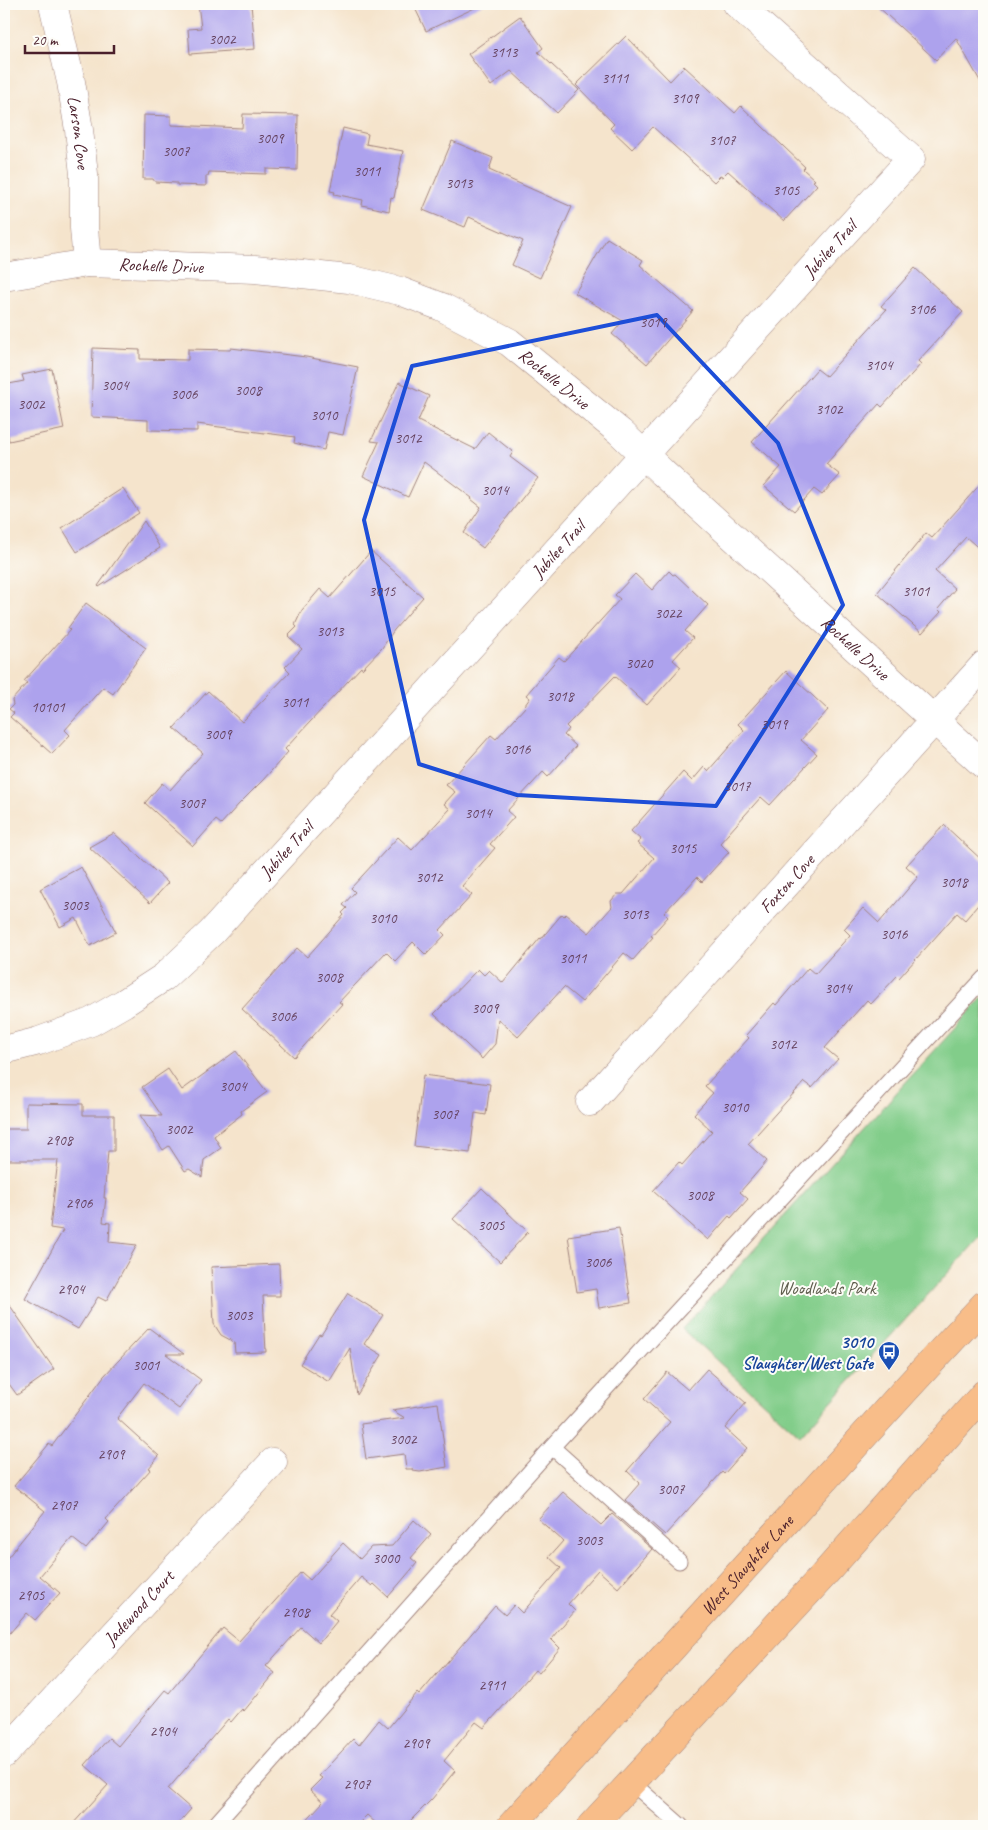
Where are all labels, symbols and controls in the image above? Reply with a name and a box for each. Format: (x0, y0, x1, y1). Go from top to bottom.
scale bar (25, 22, 114, 54)
house number: 3002 (208, 30, 237, 49)
text: 20 m (32, 31, 59, 50)
house number: 3113 (490, 43, 519, 62)
house number: 3111 (601, 69, 630, 88)
house number: 3109 (671, 89, 700, 108)
street label: Larson Cove (62, 94, 94, 171)
house number: 3009 (256, 129, 285, 148)
house number: 3107 (708, 131, 737, 150)
house number: 3007 (162, 142, 191, 161)
house number: 3011 (353, 162, 382, 181)
house number: 3013 (445, 174, 474, 193)
house number: 3105 (772, 181, 801, 200)
street label: Jubilee Trail (798, 214, 863, 283)
street label: Rochelle Drive (118, 253, 205, 278)
house number: 3106 (908, 300, 937, 319)
house number: 3019 (639, 313, 668, 332)
street label: Rochelle Drive (514, 343, 595, 415)
house number: 3104 (865, 356, 894, 375)
house number: 3004 (101, 376, 130, 395)
house number: 3008 (234, 381, 263, 400)
house number: 3006 (170, 385, 199, 404)
house number: 3002 (17, 395, 46, 414)
house number: 3102 (815, 400, 844, 419)
house number: 3010 (310, 406, 339, 425)
house number: 3012 (394, 429, 423, 448)
house number: 3014 (481, 481, 510, 500)
street label: Jubilee Trail (526, 514, 591, 583)
house number: 3015 (368, 582, 397, 601)
house number: 3101 (902, 582, 931, 601)
house number: 3022 (654, 604, 683, 623)
street label: Rochelle Drive (817, 611, 895, 685)
house number: 3013 (316, 622, 345, 641)
house number: 3020 (625, 654, 654, 673)
house number: 3018 (546, 687, 575, 706)
house number: 3011 (281, 693, 310, 712)
house number: 10101 (31, 698, 66, 717)
house number: 3019 (760, 715, 789, 734)
house number: 3009 (204, 725, 233, 744)
house number: 3016 (503, 740, 532, 759)
house number: 3017 (723, 777, 752, 796)
house number: 3007 (178, 794, 207, 813)
house number: 3014 (464, 804, 493, 823)
street label: Jubilee Trail (254, 814, 320, 884)
house number: 3015 (669, 839, 698, 858)
street label: Foxton Cove (755, 849, 820, 918)
house number: 3012 (415, 868, 444, 887)
house number: 3018 (940, 873, 969, 892)
house number: 3003 (61, 896, 90, 915)
house number: 3013 (621, 905, 650, 924)
house number: 3010 (369, 909, 398, 928)
house number: 3016 (880, 925, 909, 944)
house number: 3011 (559, 949, 588, 968)
house number: 3008 (315, 968, 344, 987)
house number: 3014 (824, 979, 853, 998)
house number: 3009 (471, 999, 500, 1018)
house number: 3006 (269, 1007, 298, 1026)
house number: 3012 (769, 1035, 798, 1054)
house number: 3004 (219, 1077, 248, 1096)
house number: 3010 (721, 1098, 750, 1117)
house number: 3007 (431, 1105, 460, 1124)
house number: 3002 (165, 1120, 194, 1139)
house number: 2908 (45, 1131, 74, 1150)
house number: 3008 (686, 1186, 715, 1205)
house number: 2906 (65, 1194, 94, 1213)
house number: 3005 (477, 1216, 506, 1235)
house number: 3006 (584, 1253, 613, 1272)
park label: Woodlands Park (778, 1277, 877, 1299)
house number: 2904 (57, 1280, 86, 1299)
house number: 3003 (225, 1306, 254, 1325)
place label: 3010 Slaughter/West Gate (742, 1331, 875, 1374)
bus stop icon: 3010 Slaughter/West Gate (877, 1340, 901, 1371)
house number: 3001 (132, 1356, 161, 1375)
house number: 3002 (389, 1430, 418, 1449)
house number: 2909 (97, 1445, 126, 1464)
house number: 3007 (657, 1480, 686, 1499)
house number: 2907 (50, 1496, 79, 1515)
street label: West Slaughter Lane (696, 1509, 799, 1619)
house number: 3003 (575, 1531, 604, 1550)
house number: 3000 (372, 1549, 401, 1568)
street label: Jadewood Court (98, 1564, 180, 1650)
house number: 2905 (17, 1586, 46, 1605)
house number: 2908 (282, 1603, 311, 1622)
house number: 2911 (478, 1676, 507, 1695)
house number: 2904 (149, 1722, 178, 1741)
house number: 2909 (402, 1734, 431, 1753)
house number: 2907 (343, 1775, 372, 1794)

